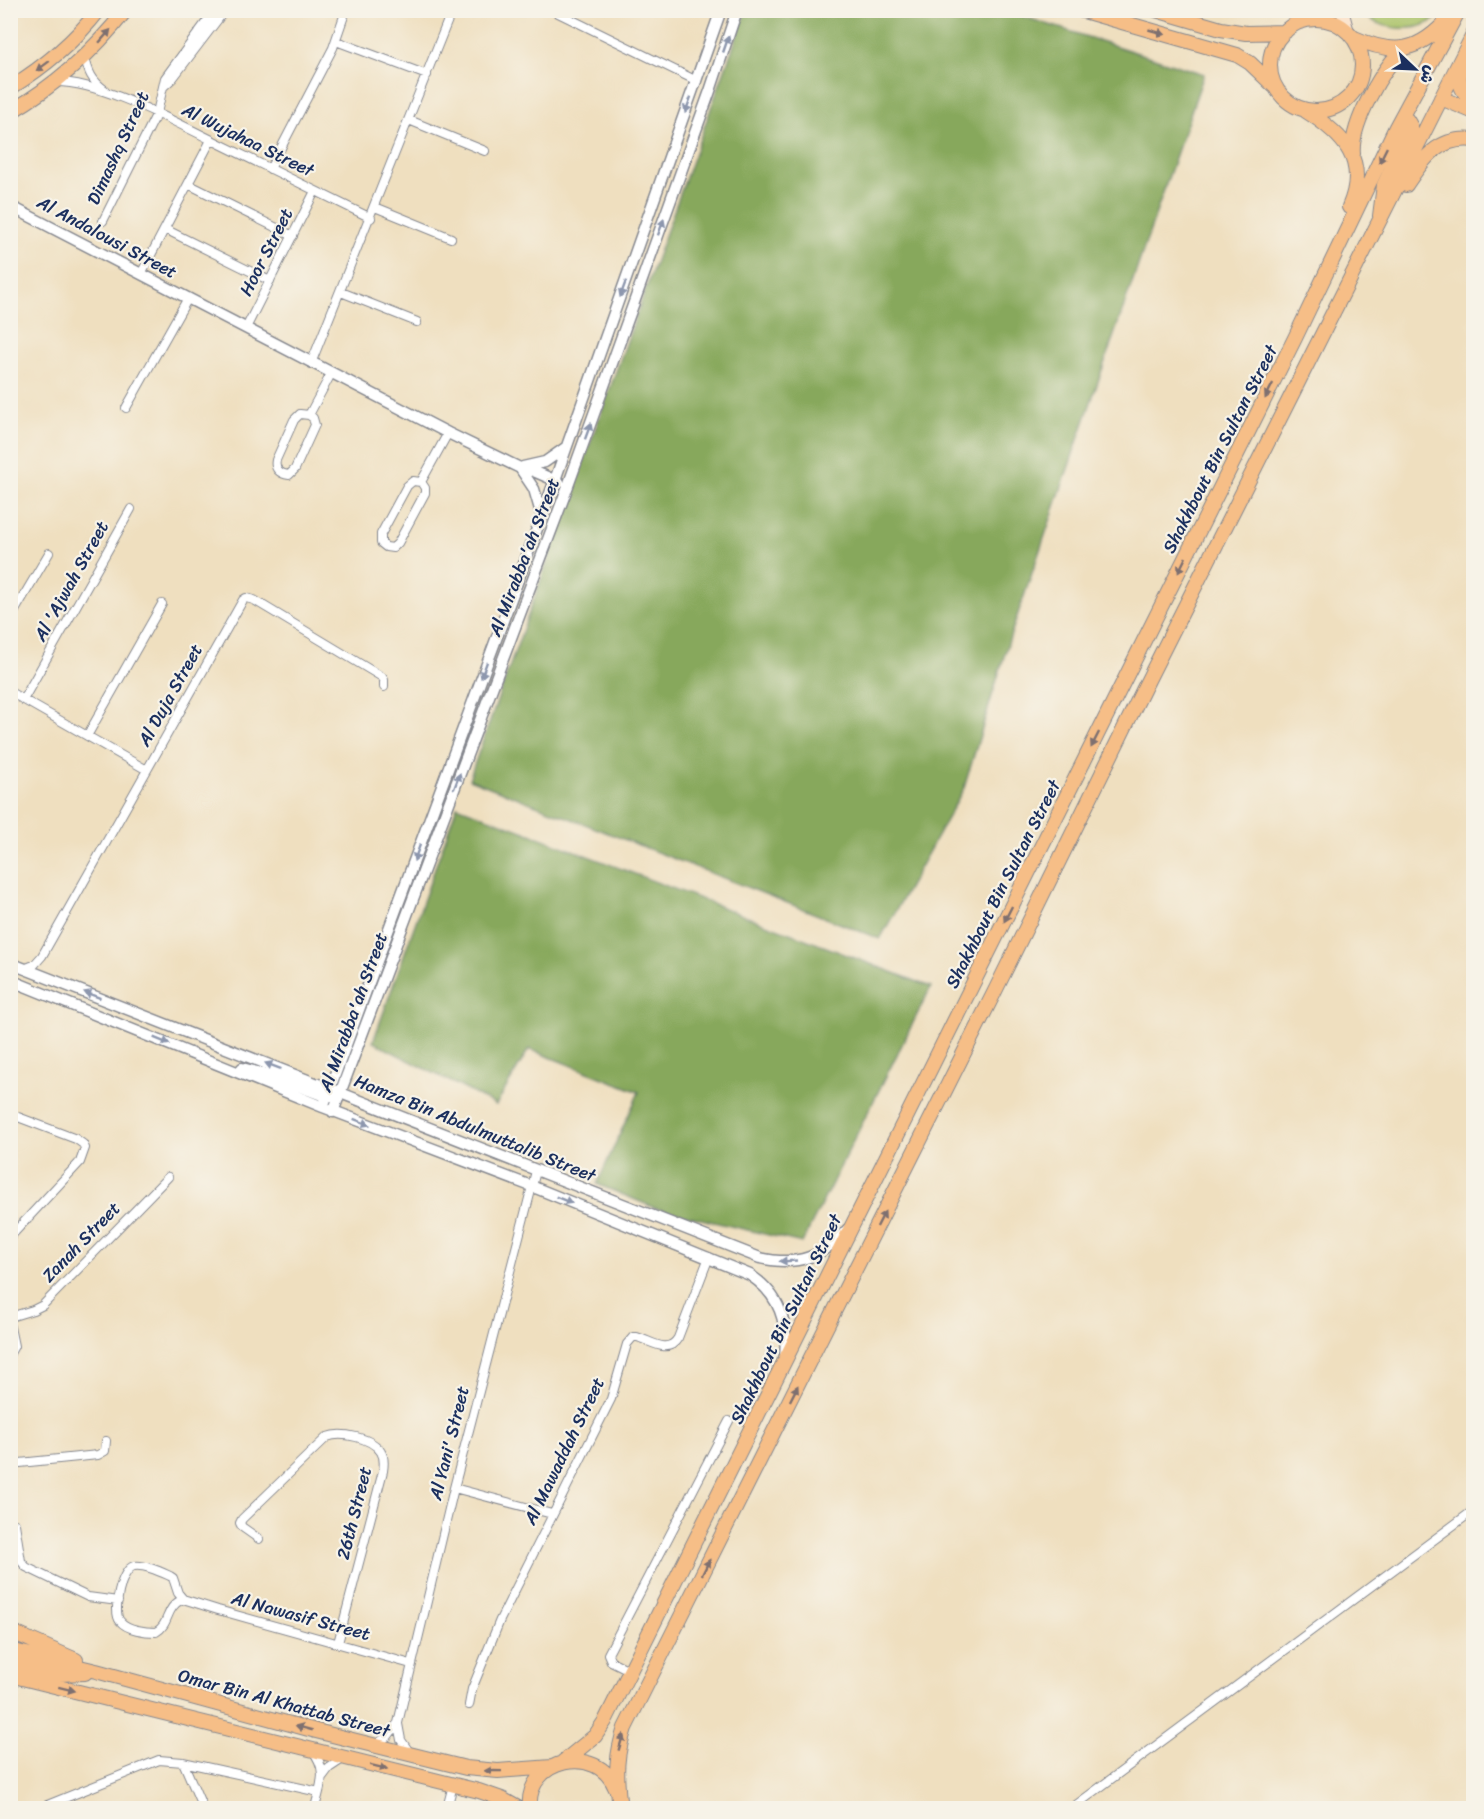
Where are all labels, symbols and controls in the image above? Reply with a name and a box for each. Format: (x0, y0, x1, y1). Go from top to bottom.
one-way arrow (1148, 28, 1166, 37)
one-way arrow (98, 29, 111, 44)
one-way arrow (721, 34, 731, 52)
north arrow (1385, 39, 1445, 99)
one-way arrow (35, 60, 51, 72)
text: ش (1412, 61, 1445, 88)
street label: Dimashq Street (78, 86, 158, 210)
street label: Al Wujahaa Street (175, 94, 320, 186)
one-way arrow (682, 97, 692, 115)
one-way arrow (1379, 147, 1388, 164)
street label: Al Andalousi Street (30, 186, 183, 288)
street label: Hoor Street (230, 202, 302, 302)
one-way arrow (656, 218, 666, 236)
one-way arrow (617, 280, 627, 298)
street label: Shakhbout Bin Sultan Street (1153, 338, 1287, 559)
one-way arrow (1264, 382, 1274, 399)
one-way arrow (583, 422, 593, 440)
street label: Al Mirabba'ah Street (479, 473, 569, 642)
street label: Al 'Ajwah Street (24, 515, 118, 648)
one-way arrow (1177, 557, 1187, 574)
street label: Al Duja Street (128, 638, 212, 753)
one-way arrow (479, 661, 489, 679)
one-way arrow (1091, 731, 1101, 749)
one-way arrow (452, 772, 462, 790)
street label: Shakhbout Bin Sultan Street (936, 773, 1070, 994)
one-way arrow (412, 844, 421, 862)
one-way arrow (1003, 906, 1013, 923)
street label: Al Mirabba'ah Street (309, 928, 397, 1097)
one-way arrow (82, 990, 100, 1000)
one-way arrow (154, 1036, 172, 1046)
one-way arrow (264, 1061, 282, 1070)
street label: Hamza Bin Abdulmuttalib Street (349, 1065, 601, 1191)
one-way arrow (354, 1118, 372, 1128)
street label: Zanah Street (34, 1194, 129, 1290)
one-way arrow (555, 1195, 573, 1205)
street label: Shakhbout Bin Sultan Street (721, 1208, 851, 1430)
one-way arrow (876, 1210, 886, 1227)
one-way arrow (779, 1256, 798, 1265)
street label: Al Mawaddah Street (514, 1371, 614, 1531)
street label: Al Yani' Street (419, 1382, 479, 1504)
one-way arrow (788, 1384, 798, 1402)
street label: 26th Street (327, 1463, 381, 1563)
one-way arrow (701, 1559, 711, 1576)
street label: Al Nawasif Street (227, 1582, 374, 1650)
street label: Omar Bin Al Khattab Street (174, 1659, 394, 1747)
one-way arrow (58, 1685, 76, 1694)
one-way arrow (294, 1722, 313, 1732)
one-way arrow (617, 1733, 626, 1751)
one-way arrow (370, 1762, 388, 1772)
one-way arrow (484, 1766, 503, 1776)

